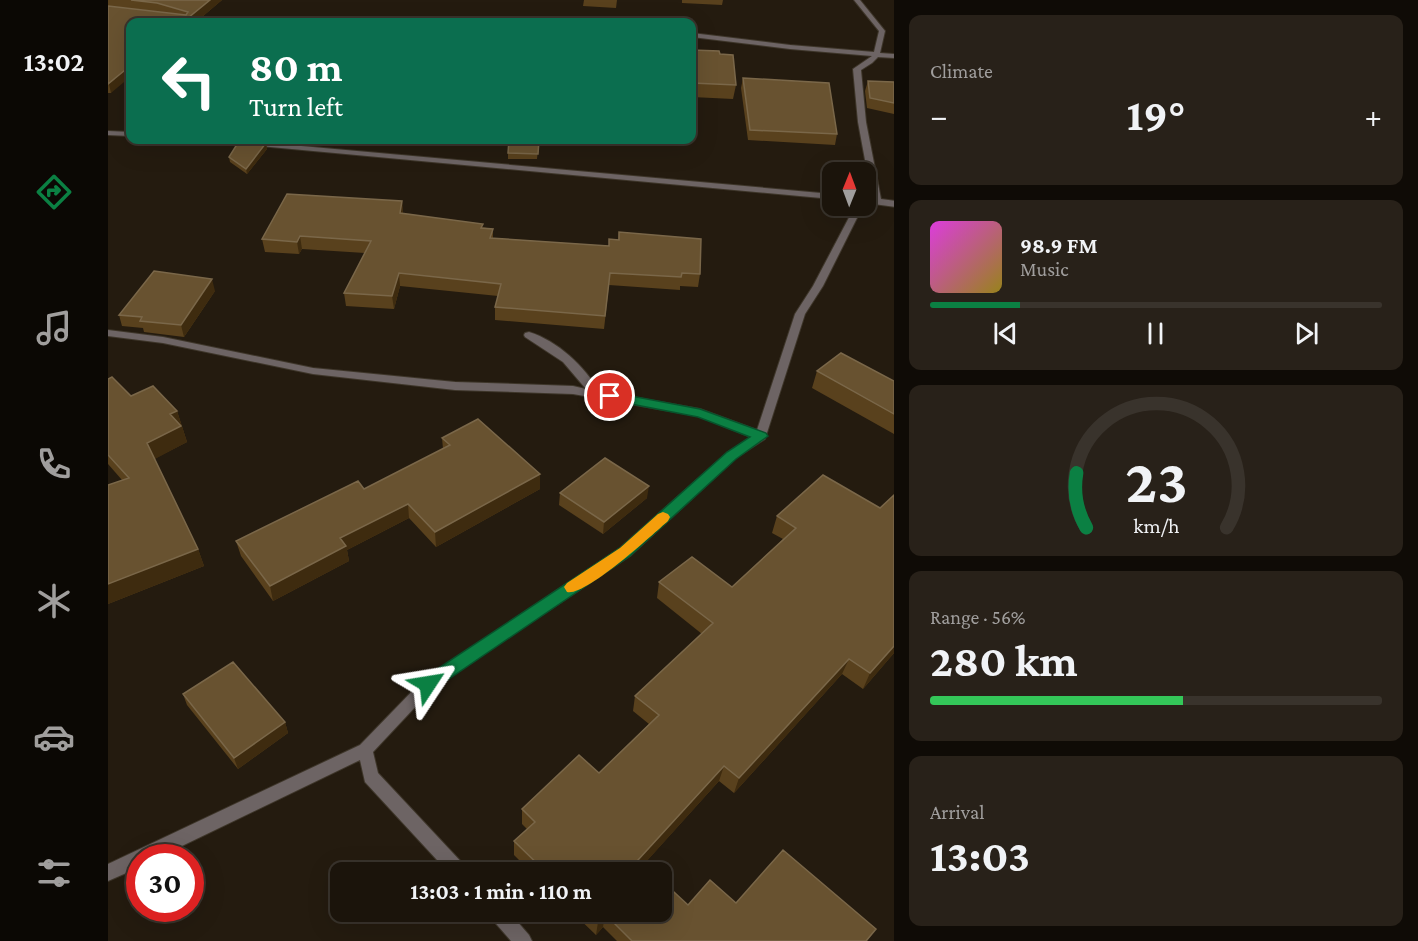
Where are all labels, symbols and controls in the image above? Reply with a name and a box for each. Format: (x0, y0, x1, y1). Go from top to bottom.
icon: left (150, 42, 228, 120)
text: 80 m (249, 43, 343, 90)
text: 13:02 (24, 47, 84, 77)
text: Climate (930, 60, 993, 82)
text: 19° (1127, 90, 1185, 140)
text: Turn left (249, 92, 343, 122)
text: − (930, 97, 947, 134)
text: + (1365, 97, 1382, 134)
north arrow (822, 162, 876, 216)
map controls (822, 162, 876, 216)
icon: directions (33, 171, 75, 213)
text: 98.9 FM (1020, 233, 1098, 258)
text: Music (1020, 258, 1069, 280)
icon: music (33, 307, 75, 349)
icon: previous (989, 317, 1022, 350)
icon: pause (1139, 317, 1172, 350)
icon: next (1290, 317, 1323, 350)
pin (584, 370, 635, 421)
icon: arrive (593, 379, 626, 412)
icon: phone (33, 443, 75, 485)
text: 23 (1125, 446, 1187, 515)
text: km/h (1133, 514, 1180, 538)
icon: climate (33, 580, 75, 622)
text: Range · 56% (930, 606, 1025, 628)
text: 280 km (930, 636, 1078, 686)
position arrow (396, 652, 460, 716)
icon: car (33, 716, 75, 758)
text: Arrival (930, 801, 984, 823)
text: 13:03 (930, 831, 1030, 881)
speed limit sign: 30 (126, 844, 204, 922)
icon: filters (33, 852, 75, 894)
text: 13:03 · 1 min · 110 m (410, 879, 592, 904)

